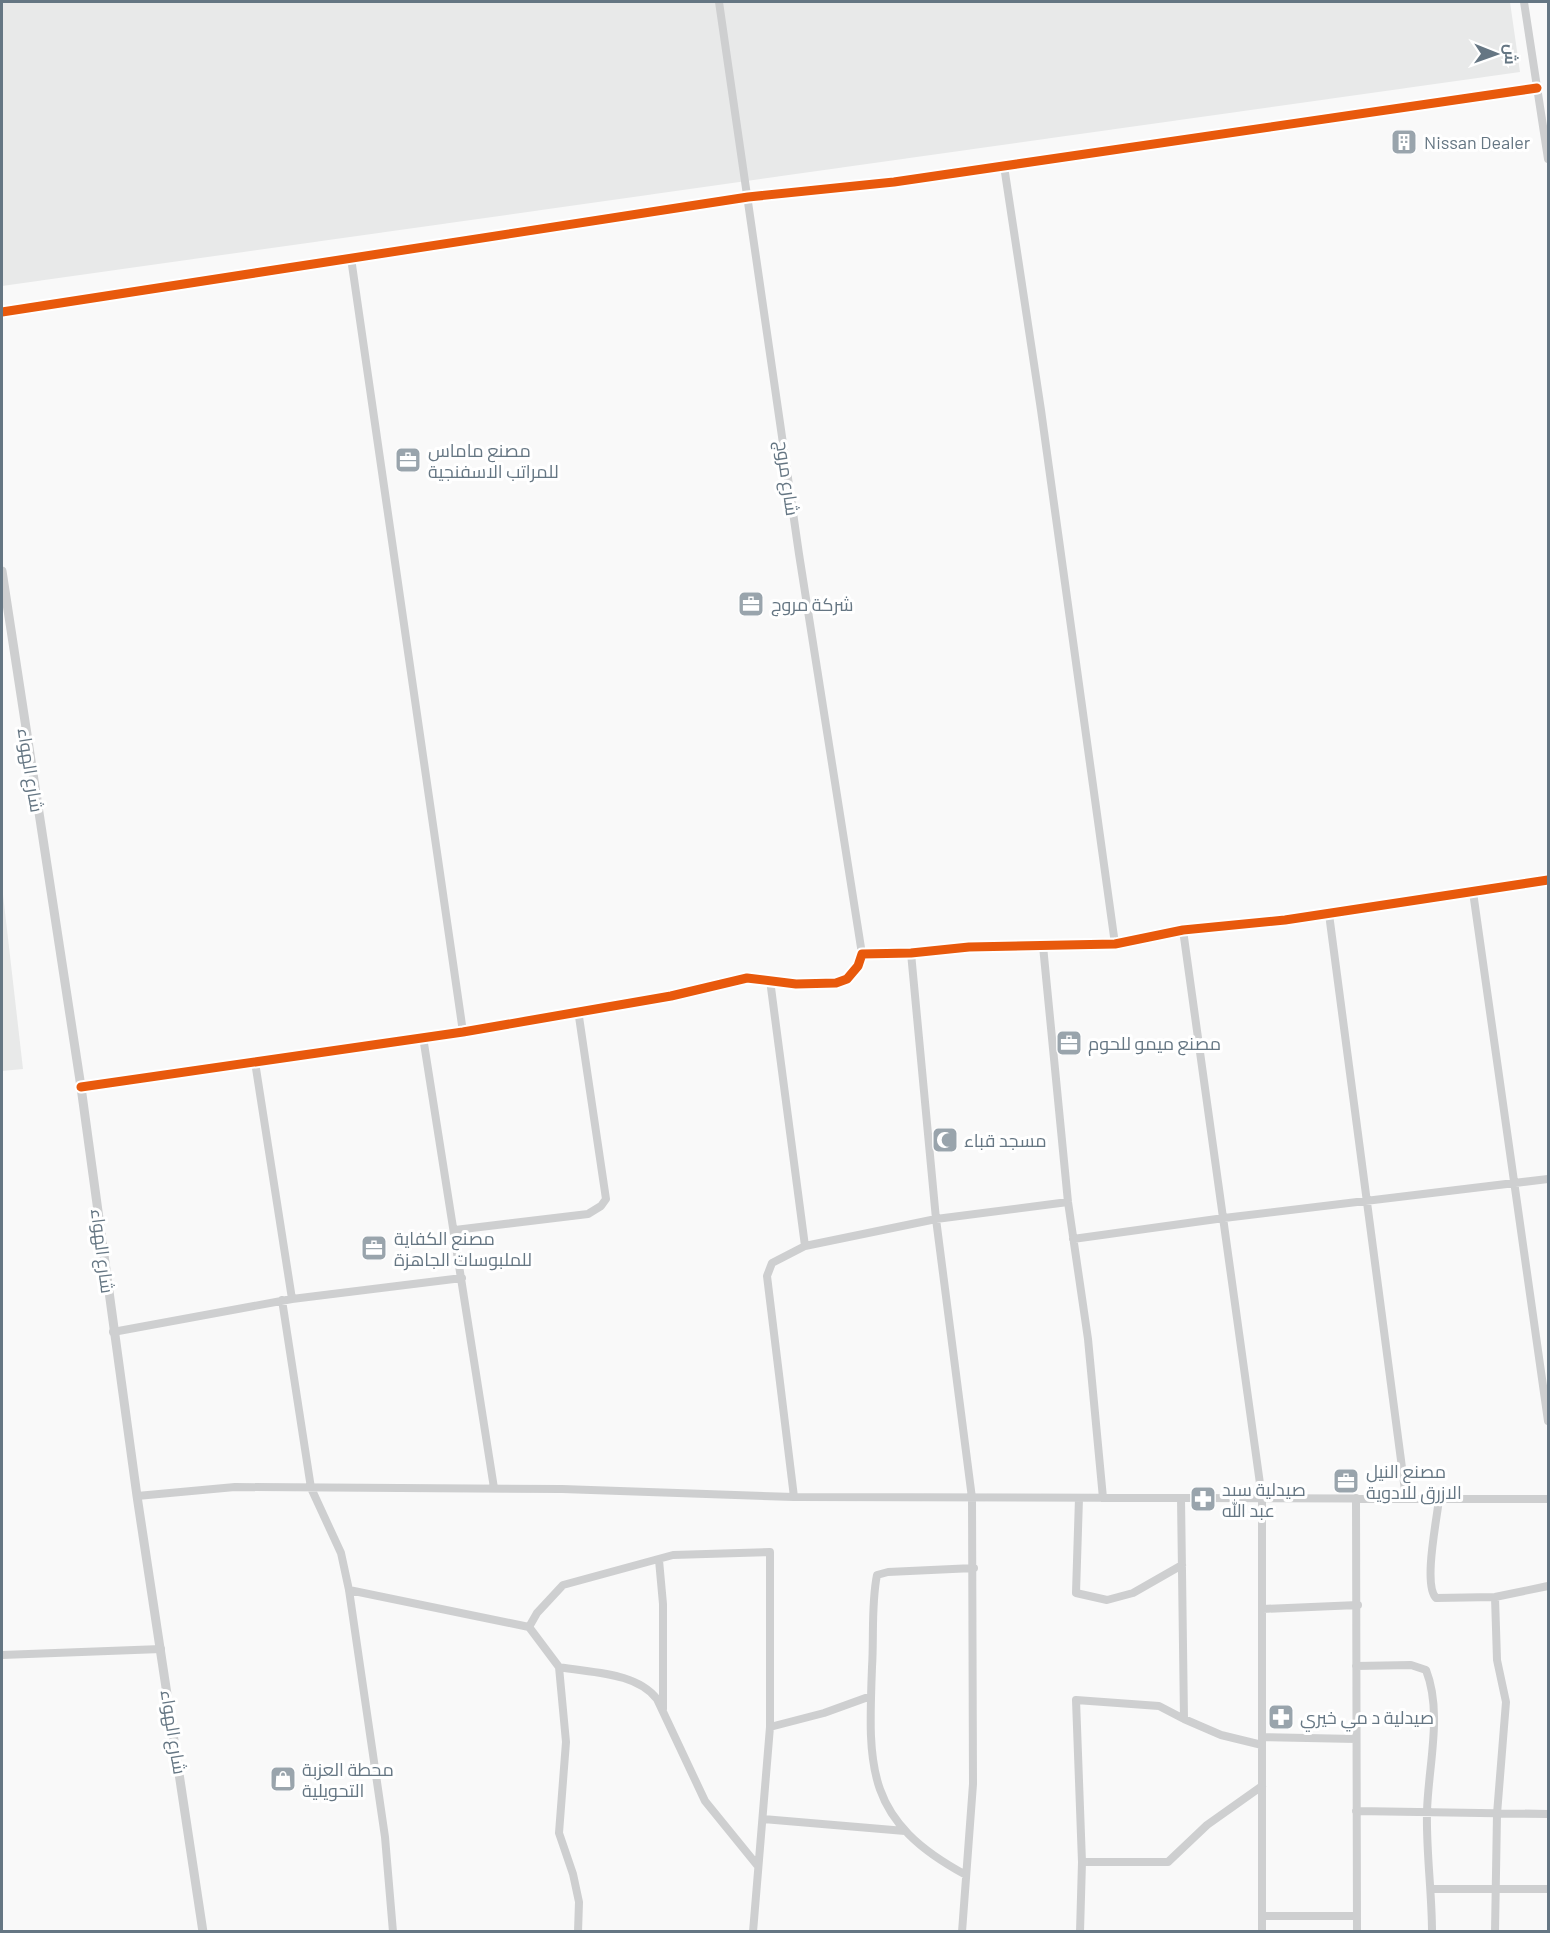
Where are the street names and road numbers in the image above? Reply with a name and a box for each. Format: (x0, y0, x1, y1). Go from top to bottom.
street label: شارع مروج (770, 439, 804, 517)
street label: شارع الهواء (11, 726, 49, 814)
street label: شارع الهواء (85, 1207, 119, 1295)
street label: شارع الهواء (154, 1688, 192, 1776)

